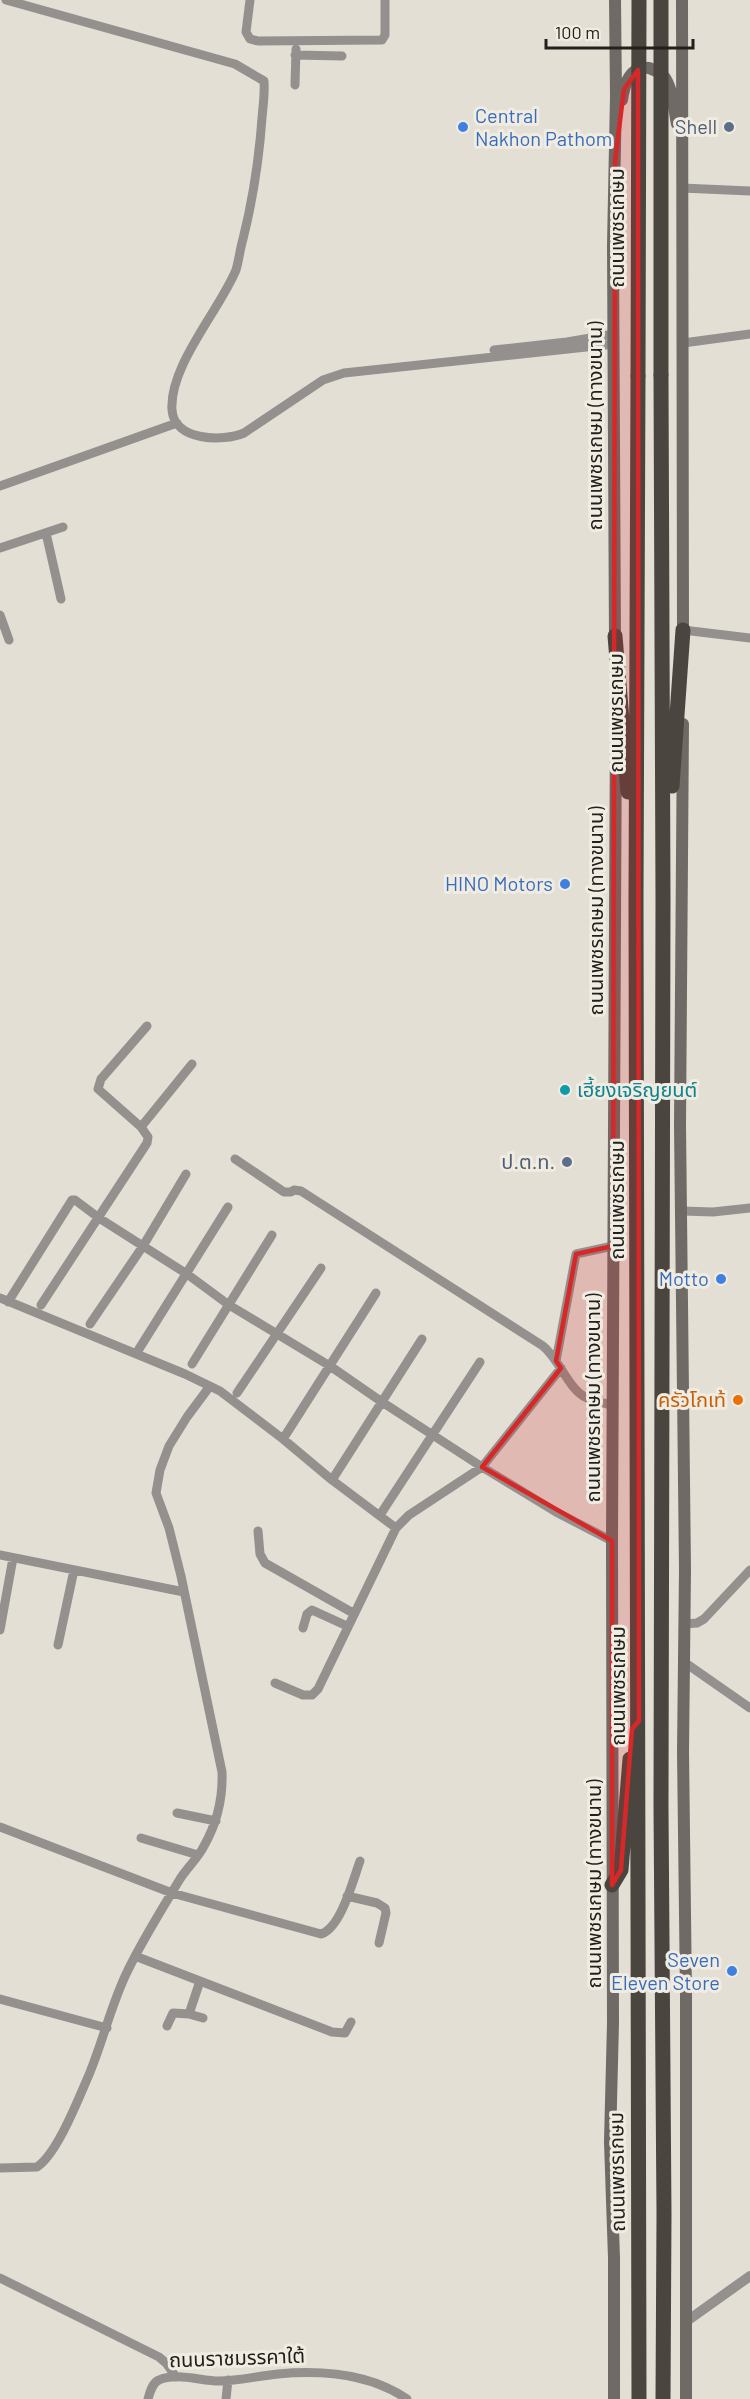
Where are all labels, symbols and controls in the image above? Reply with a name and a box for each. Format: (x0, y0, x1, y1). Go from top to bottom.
scale bar (546, 12, 693, 50)
text: 100 m (555, 21, 600, 43)
place label: Central Nakhon Pathom (475, 103, 612, 150)
place label: Shell (675, 114, 717, 138)
marker: Central Nakhon Pathom (456, 120, 470, 134)
marker: Shell (722, 120, 736, 134)
street label: ถนนเพชรเกษม (604, 168, 628, 288)
street label: ถนนเพชรเกษม (ทางขนาน) (582, 321, 606, 530)
street label: ถนนเพชรเกษม (603, 653, 627, 773)
street label: ถนนเพชรเกษม (ทางขนาน) (583, 806, 607, 1015)
place label: HINO Motors (445, 871, 553, 895)
marker: HINO Motors (558, 877, 572, 891)
place label: เฮี้ยงเจริญยนต์ (577, 1076, 697, 1101)
marker: เฮี้ยงเจริญยนต์ (558, 1083, 572, 1097)
street label: ถนนเพชรเกษม (604, 1140, 628, 1260)
place label: ป.ต.ท. (501, 1149, 555, 1173)
marker: ป.ต.ท. (560, 1155, 574, 1169)
place label: Motto (659, 1266, 709, 1290)
marker: Motto (714, 1272, 728, 1286)
street label: ถนนเพชรเกษม (ทางขนาน) (580, 1293, 604, 1502)
place label: ครัวโกเท้ (658, 1387, 726, 1411)
marker: ครัวโกเท้ (731, 1393, 745, 1407)
street label: ถนนเพชรเกษม (605, 1626, 629, 1746)
street label: ถนนเพชรเกษม (ทางขนาน) (581, 1779, 605, 1988)
place label: Seven Eleven Store (611, 1947, 720, 1994)
marker: Seven Eleven Store (725, 1964, 739, 1978)
street label: ถนนเพชรเกษม (603, 2112, 629, 2232)
street label: ถนนราชมรรคาใต้ (169, 2343, 305, 2371)

